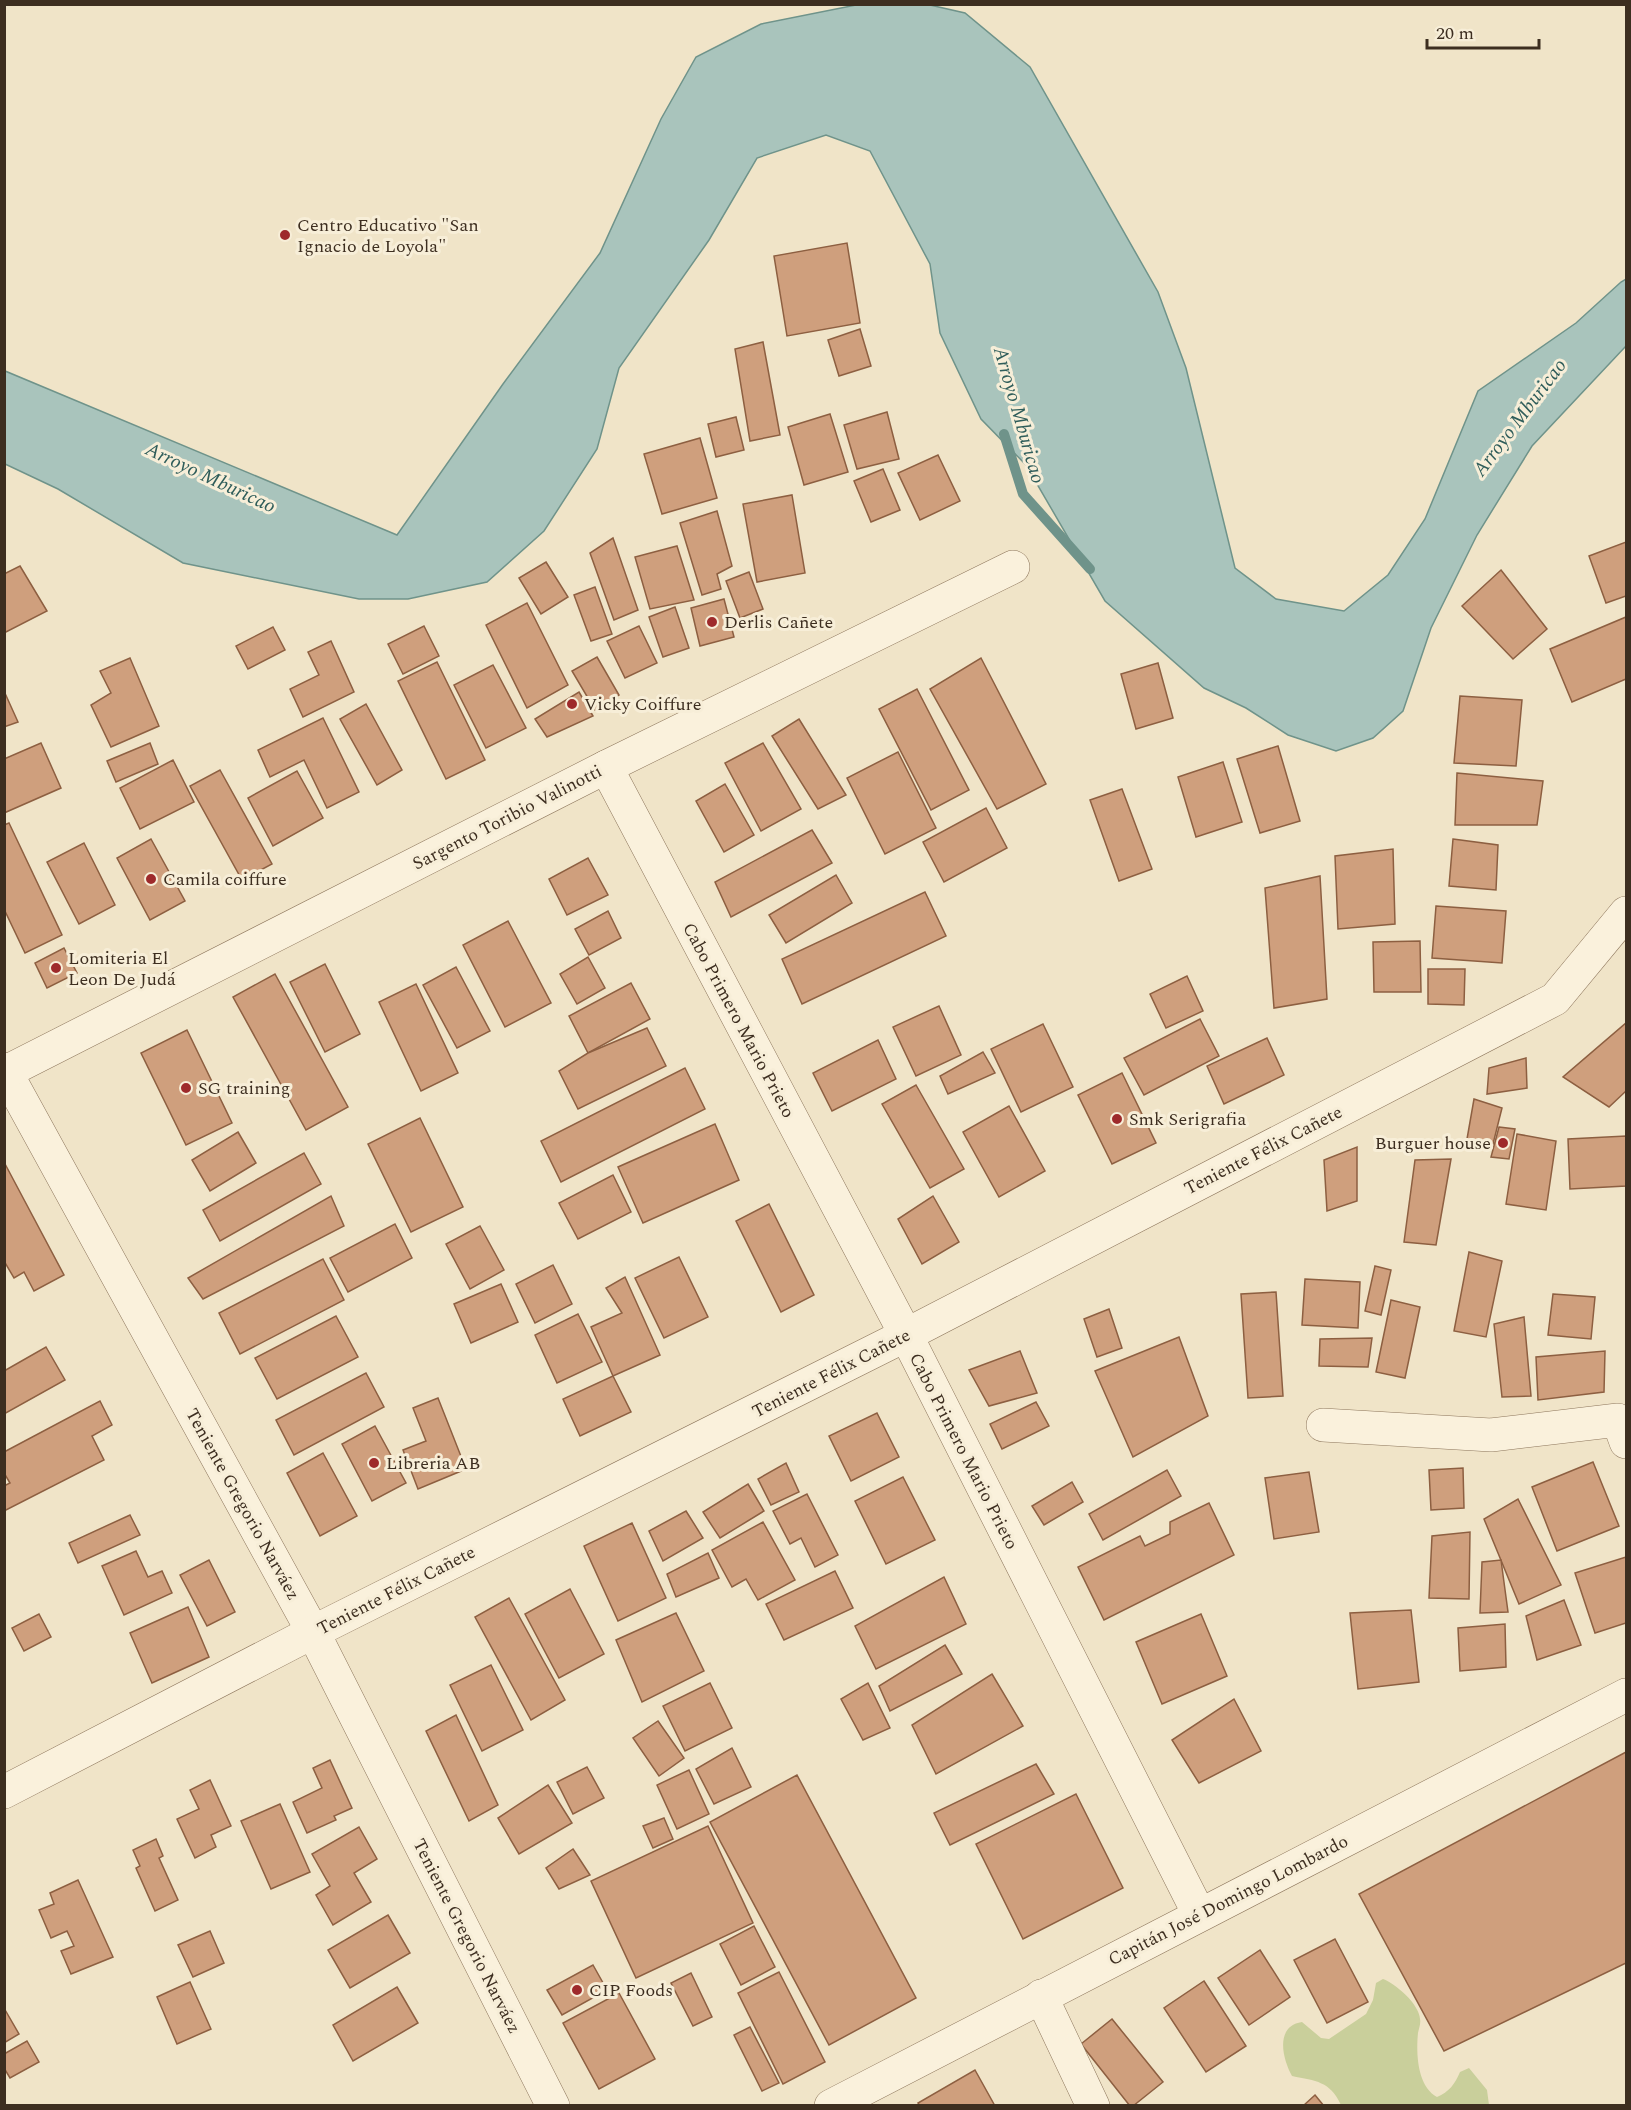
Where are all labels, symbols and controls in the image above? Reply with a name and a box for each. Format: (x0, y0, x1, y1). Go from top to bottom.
scale bar (1427, 12, 1540, 50)
text: 20 m (1436, 20, 1474, 47)
place label: Centro Educativo "San Ignacio de Loyola" (297, 212, 479, 260)
marker: Centro Educativo "San Ignacio de Loyola" (278, 228, 292, 242)
water label: Arroyo Mburicao (985, 342, 1053, 487)
water label: Arroyo Mburicao (1465, 352, 1574, 484)
water label: Arroyo Mburicao (139, 434, 281, 521)
place label: Derlis Cañete (724, 609, 833, 636)
marker: Derlis Cañete (705, 615, 719, 629)
place label: Vicky Coiffure (584, 691, 701, 718)
marker: Vicky Coiffure (565, 697, 579, 711)
street label: Sargento Toribio Valinotti (408, 758, 607, 877)
place label: Camila coiffure (163, 866, 287, 893)
marker: Camila coiffure (144, 872, 158, 886)
street label: Cabo Primero Mario Prieto (676, 918, 802, 1123)
place label: Lomiteria El Leon De Judá (68, 945, 176, 993)
marker: Lomiteria El Leon De Judá (49, 961, 63, 975)
place label: SG training (198, 1075, 290, 1102)
marker: SG training (179, 1081, 193, 1095)
street label: Teniente Félix Cañete (1179, 1099, 1347, 1202)
place label: Smk Serigrafia (1129, 1106, 1246, 1133)
marker: Smk Serigrafia (1110, 1112, 1124, 1126)
place label: Burguer house (1375, 1130, 1491, 1157)
marker: Burguer house (1496, 1136, 1510, 1150)
street label: Teniente Félix Cañete (747, 1322, 915, 1425)
street label: Cabo Primero Mario Prieto (902, 1348, 1025, 1554)
street label: Teniente Gregorio Narváez (178, 1403, 307, 1605)
place label: Libreria AB (386, 1450, 480, 1477)
marker: Libreria AB (367, 1456, 381, 1470)
street label: Teniente Félix Cañete (312, 1539, 480, 1642)
street label: Capitán José Domingo Lombardo (1103, 1828, 1353, 1973)
street label: Teniente Gregorio Narváez (406, 1834, 528, 2038)
place label: CIP Foods (589, 1977, 673, 2004)
marker: CIP Foods (570, 1983, 584, 1997)

